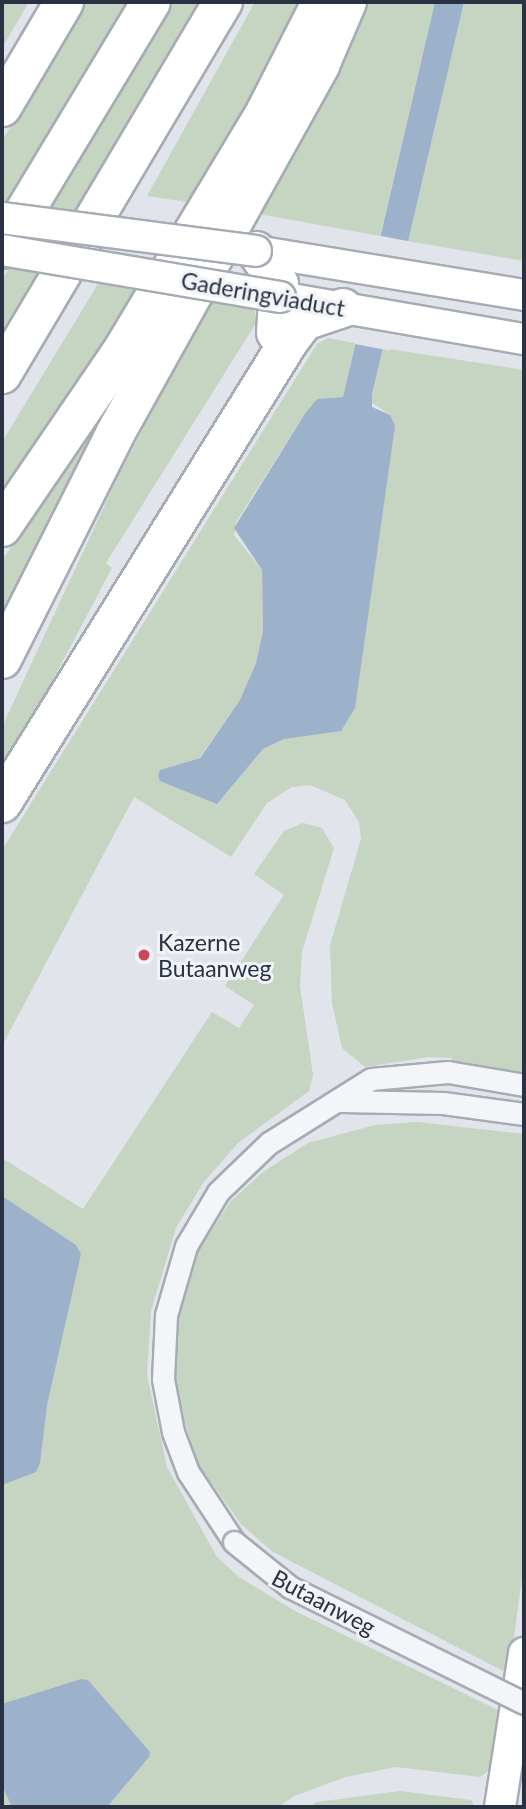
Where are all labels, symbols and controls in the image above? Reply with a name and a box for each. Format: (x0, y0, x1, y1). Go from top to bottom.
street label: Gaderingviaduct (179, 266, 347, 322)
place label: Kazerne Butaanweg (158, 928, 271, 982)
marker: Kazerne Butaanweg (136, 947, 152, 963)
street label: Butaanweg (267, 1563, 381, 1641)

